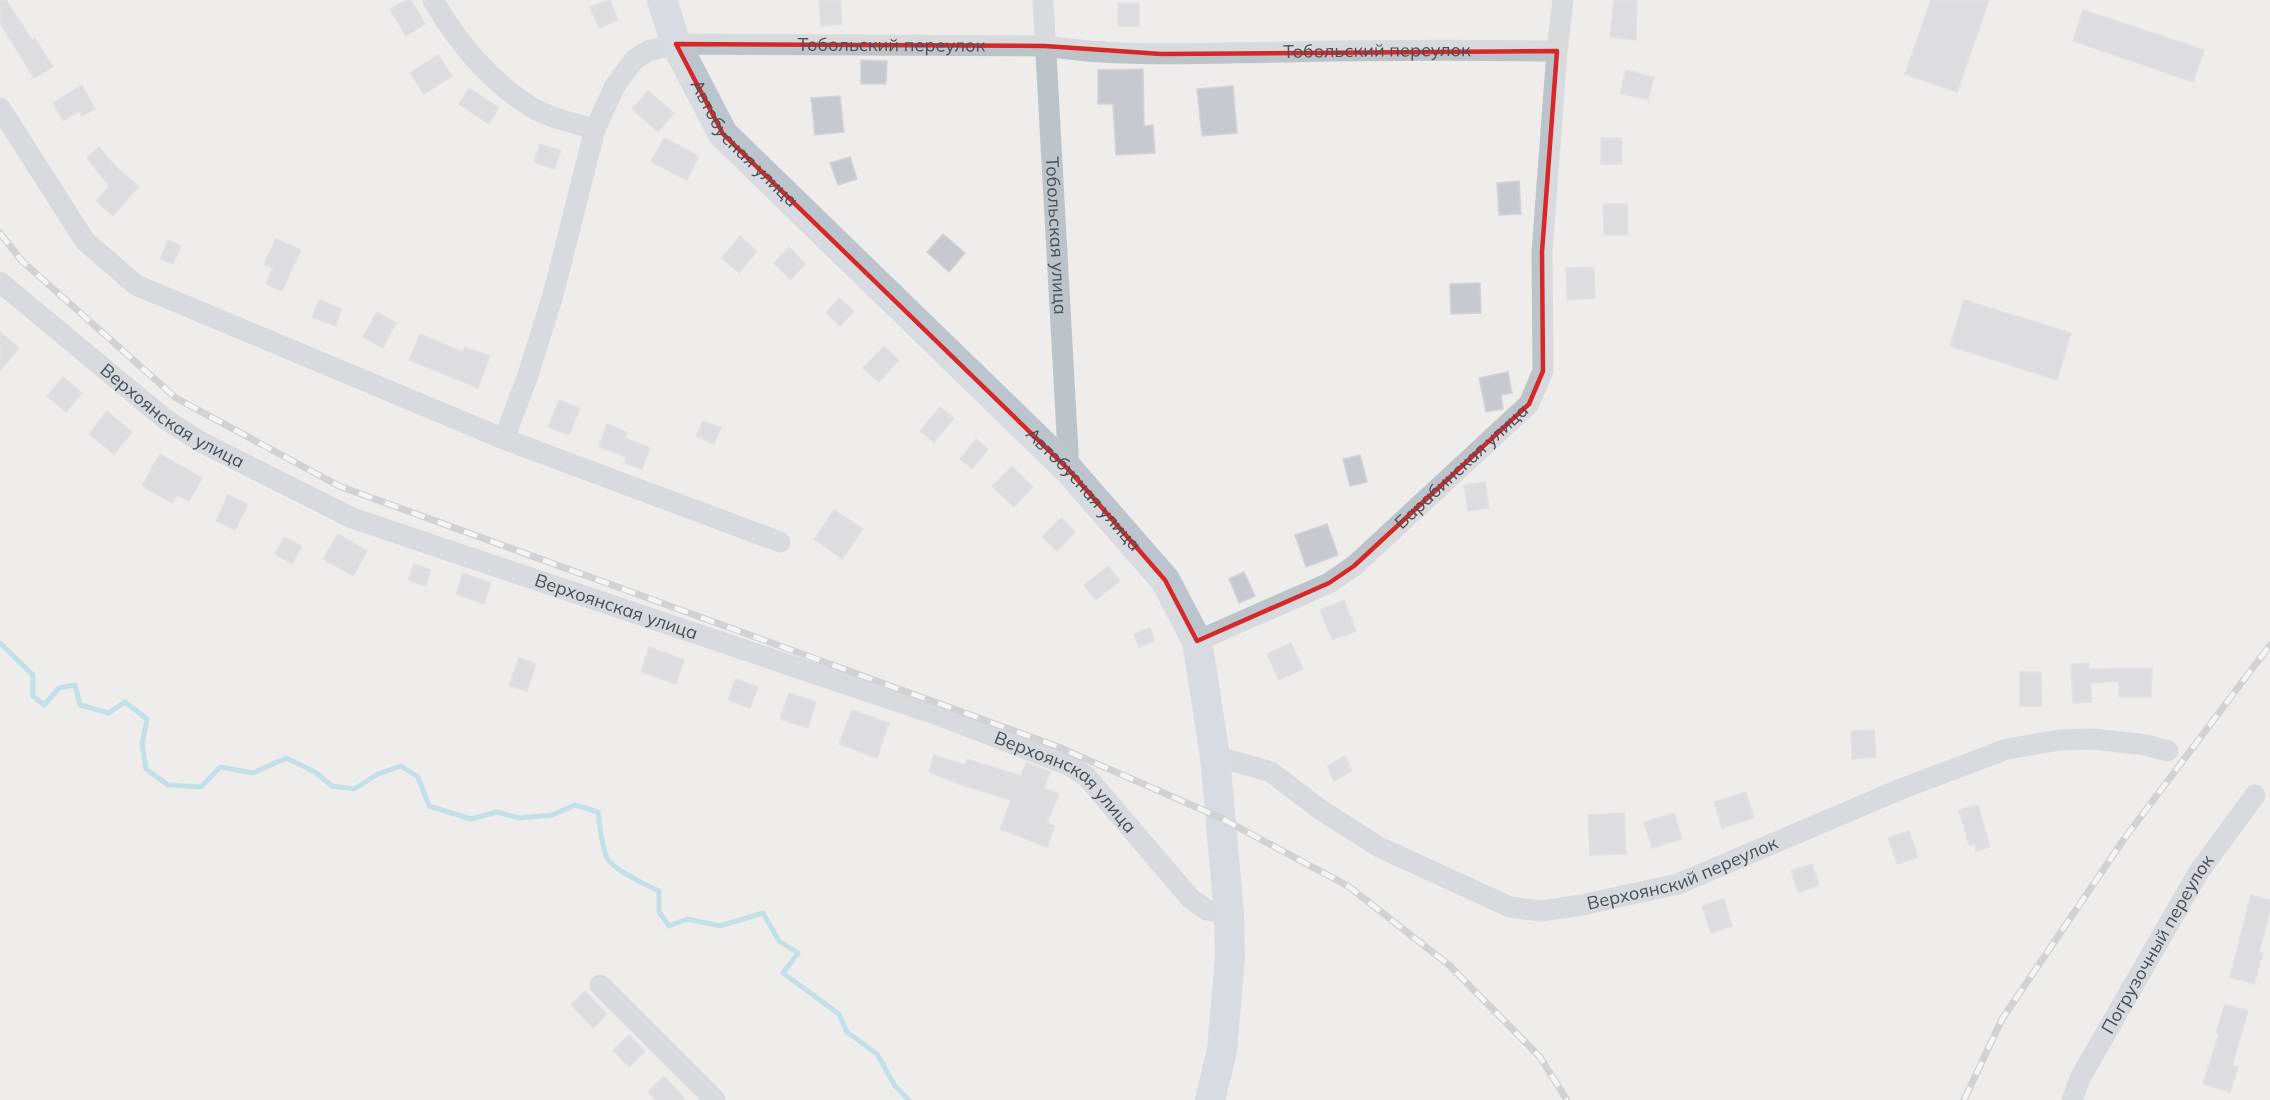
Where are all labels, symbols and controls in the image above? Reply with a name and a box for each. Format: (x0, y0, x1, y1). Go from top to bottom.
street label: Тобольский переулок (798, 33, 986, 57)
street label: Тобольский переулок (1283, 38, 1471, 63)
street label: Автобусная улица (686, 76, 803, 212)
street label: Тобольская улица (1041, 156, 1072, 315)
street label: Верхоянская улица (96, 358, 248, 473)
street label: Барабинская улица (1390, 399, 1533, 534)
street label: Автобусная улица (1021, 422, 1146, 556)
street label: Верхоянская улица (532, 568, 701, 644)
street label: Верхоянская улица (991, 726, 1142, 837)
street label: Верхоянский переулок (1585, 831, 1781, 915)
street label: Погрузочный переулок (2096, 850, 2219, 1038)

